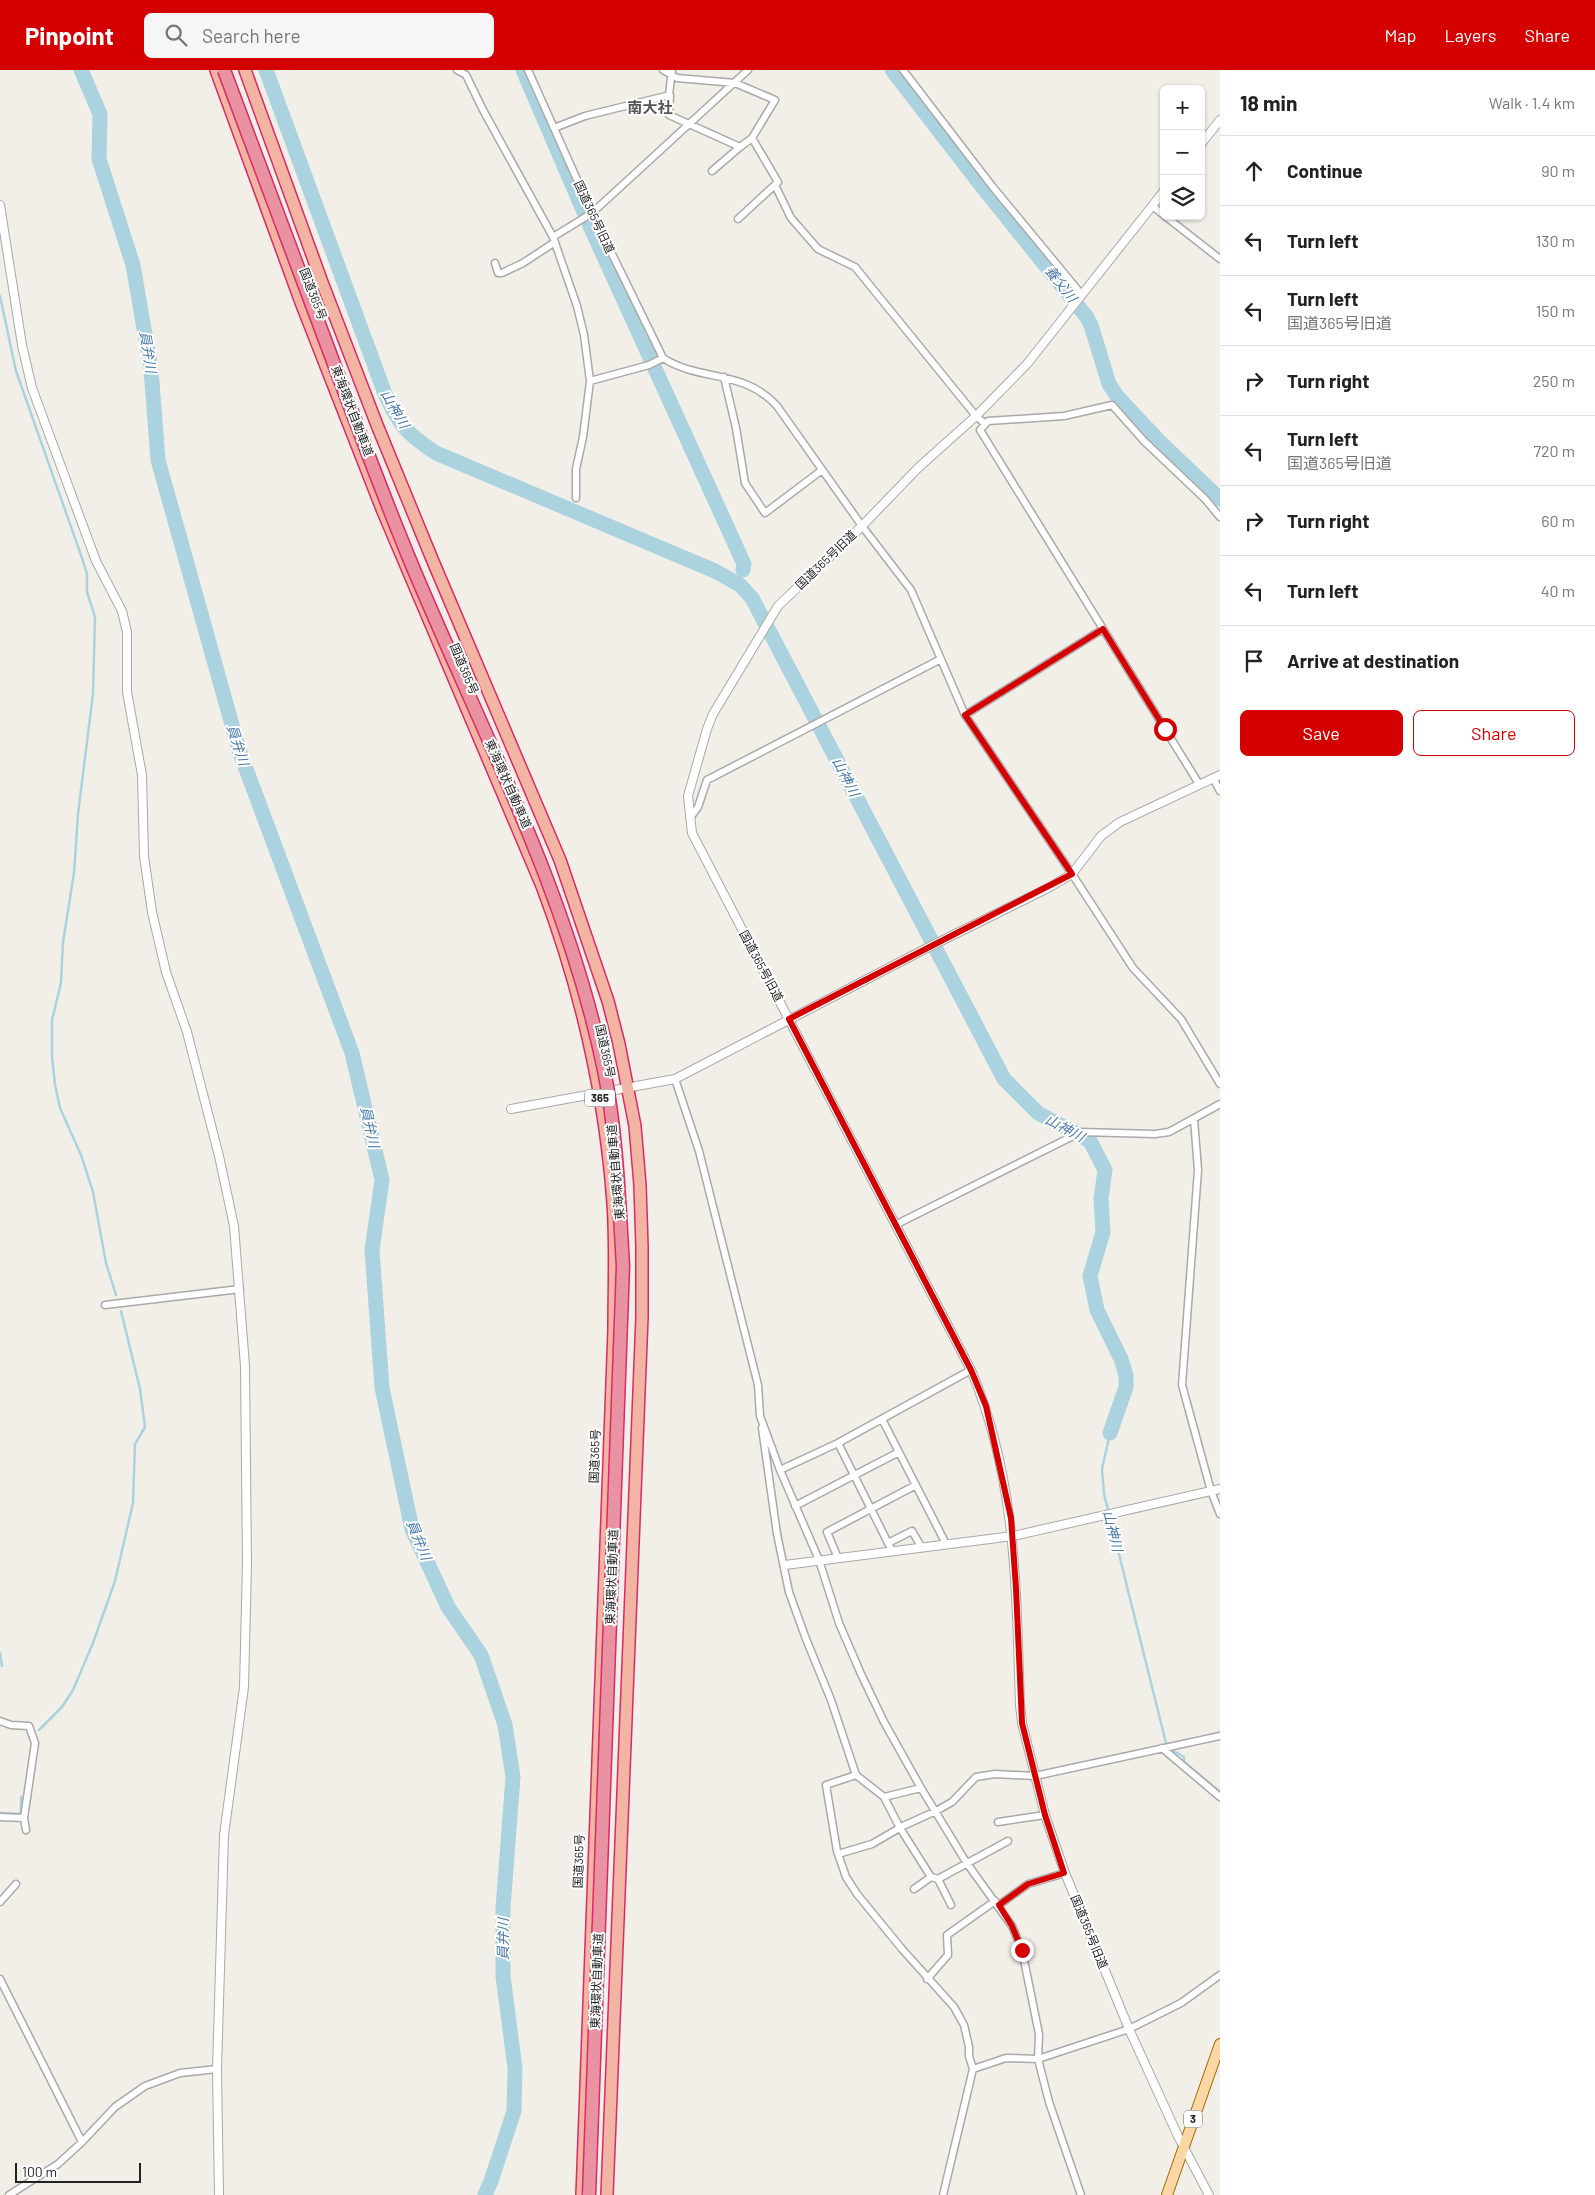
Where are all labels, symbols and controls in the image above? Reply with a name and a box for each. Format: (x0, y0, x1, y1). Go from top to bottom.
search box (144, 13, 494, 58)
text: Pinpoint (25, 21, 114, 50)
icon: search (162, 21, 190, 49)
text: Search here (202, 24, 301, 47)
text: Map (1384, 24, 1416, 46)
text: Layers (1444, 24, 1497, 46)
text: Share (1525, 24, 1570, 46)
map controls (1160, 85, 1205, 220)
button: + (1160, 85, 1205, 130)
text: 18 min (1240, 90, 1297, 115)
text: Walk · 1.4 km (1489, 93, 1575, 112)
district label: 南大社 (627, 98, 673, 116)
button: − (1160, 130, 1205, 175)
icon: ahead (1240, 157, 1268, 185)
text: Continue (1287, 159, 1363, 182)
text: 90 m (1541, 161, 1575, 180)
button: layers (1160, 175, 1205, 220)
street label: 国道365号旧道 (572, 178, 618, 255)
icon: left (1240, 227, 1268, 255)
text: Turn left (1287, 229, 1358, 252)
text: 130 m (1536, 231, 1575, 250)
water label: 養父川 (1042, 262, 1082, 307)
street label: 国道365号 (298, 266, 330, 322)
text: Turn left (1287, 287, 1358, 310)
icon: left (1240, 297, 1268, 325)
text: 150 m (1536, 301, 1575, 320)
text: 国道365号旧道 (1287, 313, 1392, 332)
water label: 員弁川 (137, 330, 160, 376)
street label: 東海環状自動車道 (329, 363, 377, 458)
icon: right (1240, 367, 1268, 395)
text: Turn right (1287, 369, 1369, 392)
text: 250 m (1533, 371, 1575, 390)
water label: 山神川 (378, 386, 414, 433)
text: Turn left (1287, 427, 1358, 450)
icon: left (1240, 437, 1268, 465)
text: 720 m (1533, 441, 1575, 460)
text: 国道365号旧道 (1287, 453, 1392, 472)
icon: right (1240, 507, 1268, 535)
text: Turn right (1287, 509, 1369, 532)
text: 60 m (1541, 511, 1575, 530)
street label: 国道365号旧道 (792, 527, 858, 592)
icon: left (1240, 577, 1268, 605)
text: Turn left (1287, 579, 1358, 602)
text: 40 m (1541, 581, 1575, 600)
street label: 国道365号 (448, 641, 482, 696)
icon: arrive (1240, 647, 1268, 675)
text: Arrive at destination (1287, 649, 1459, 672)
button: Save (1240, 710, 1403, 756)
button: Share (1413, 710, 1575, 756)
route start (1154, 718, 1177, 741)
water label: 員弁川 (224, 722, 254, 769)
street label: 東海環状自動車道 (483, 737, 535, 830)
water label: 山神川 (829, 754, 865, 801)
street label: 国道365号旧道 (737, 928, 786, 1003)
street label: 国道365号 (593, 1023, 618, 1079)
road number: 365 (585, 1090, 615, 1106)
water label: 員弁川 (357, 1105, 384, 1151)
water label: 山神川 (1043, 1110, 1090, 1146)
street label: 東海環状自動車道 (604, 1124, 626, 1221)
street label: 国道365号 (586, 1428, 602, 1483)
water label: 山神川 (1100, 1508, 1127, 1555)
water label: 員弁川 (404, 1517, 436, 1564)
street label: 東海環状自動車道 (602, 1529, 620, 1625)
street label: 国道365号 (570, 1833, 586, 1888)
street label: 国道365号旧道 (1069, 1893, 1111, 1971)
water label: 員弁川 (494, 1916, 511, 1960)
street label: 東海環状自動車道 (587, 1933, 605, 2029)
route end (1011, 1939, 1034, 1962)
road number: 3 (1184, 2110, 1202, 2128)
scale bar (15, 2160, 141, 2183)
text: 100 m (22, 2163, 57, 2180)

